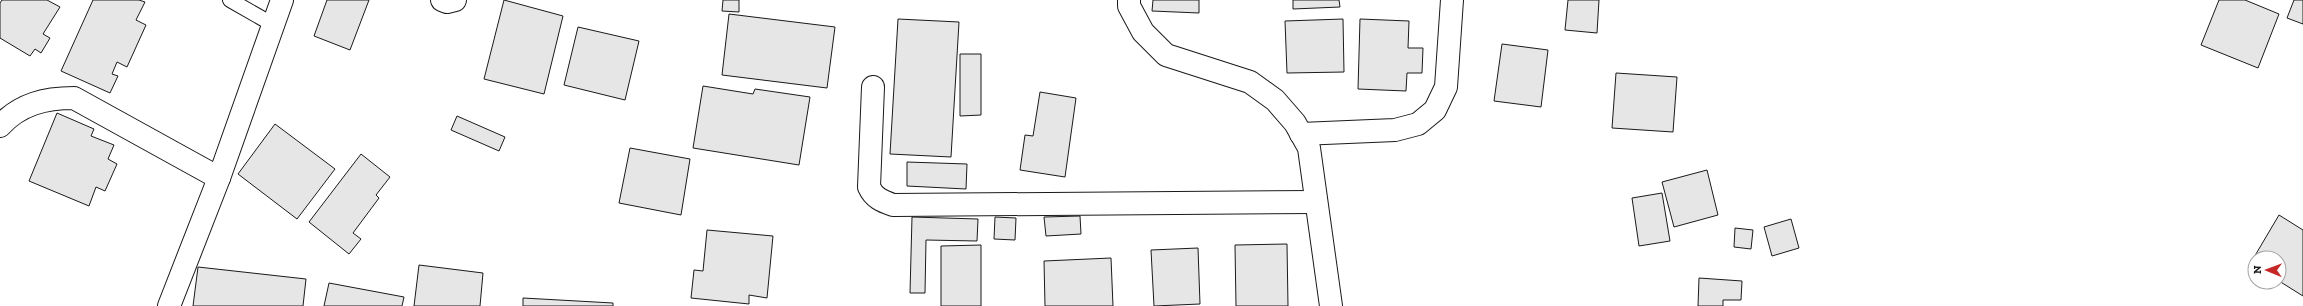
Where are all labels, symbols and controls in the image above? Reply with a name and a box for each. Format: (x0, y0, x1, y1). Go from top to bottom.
north arrow (2247, 250, 2287, 290)
text: N (2251, 265, 2264, 274)

